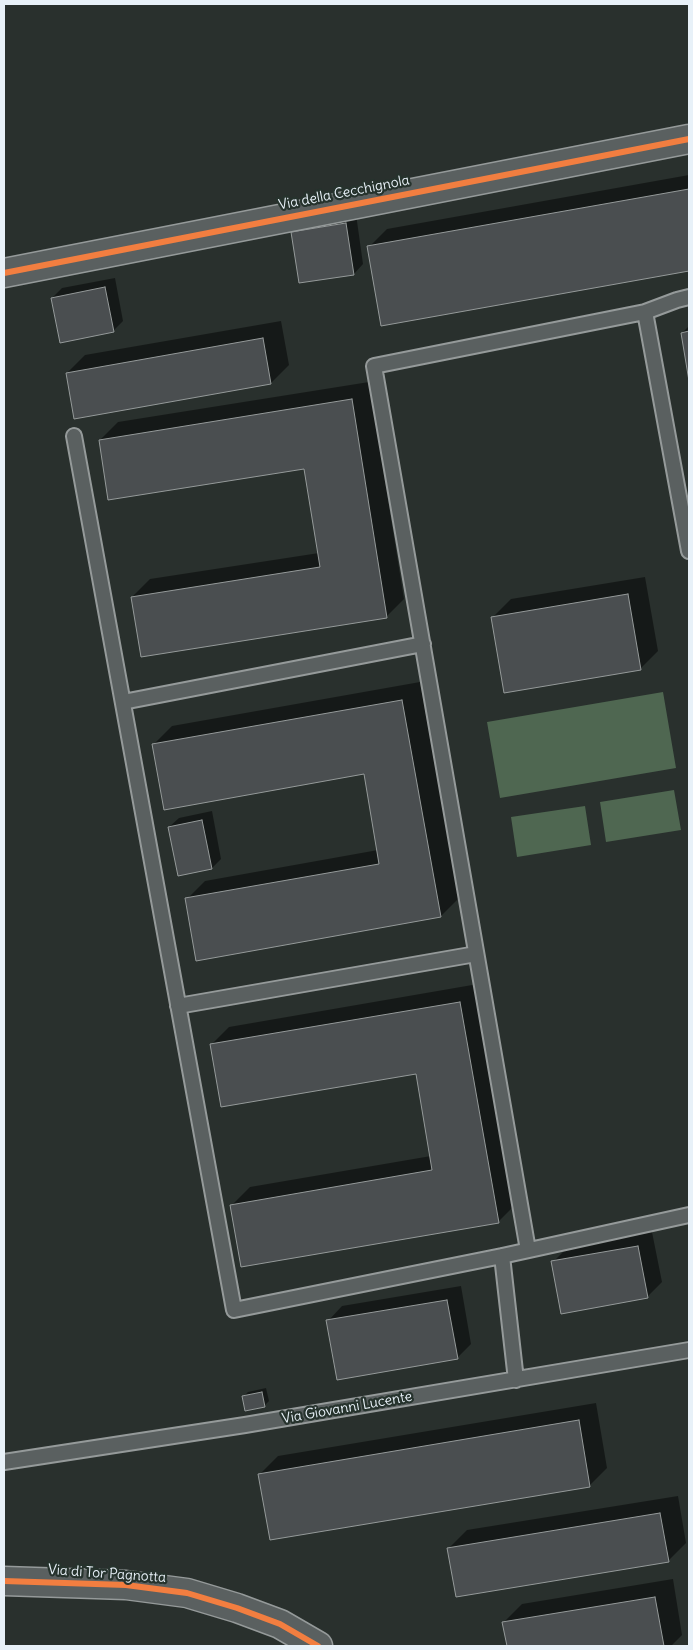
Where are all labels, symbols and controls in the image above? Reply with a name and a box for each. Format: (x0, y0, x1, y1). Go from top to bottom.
street label: Via della Cecchignola (277, 172, 411, 214)
street label: Via Giovanni Lucente (281, 1388, 413, 1428)
street label: Via di Tor Pagnotta (47, 1561, 167, 1587)

